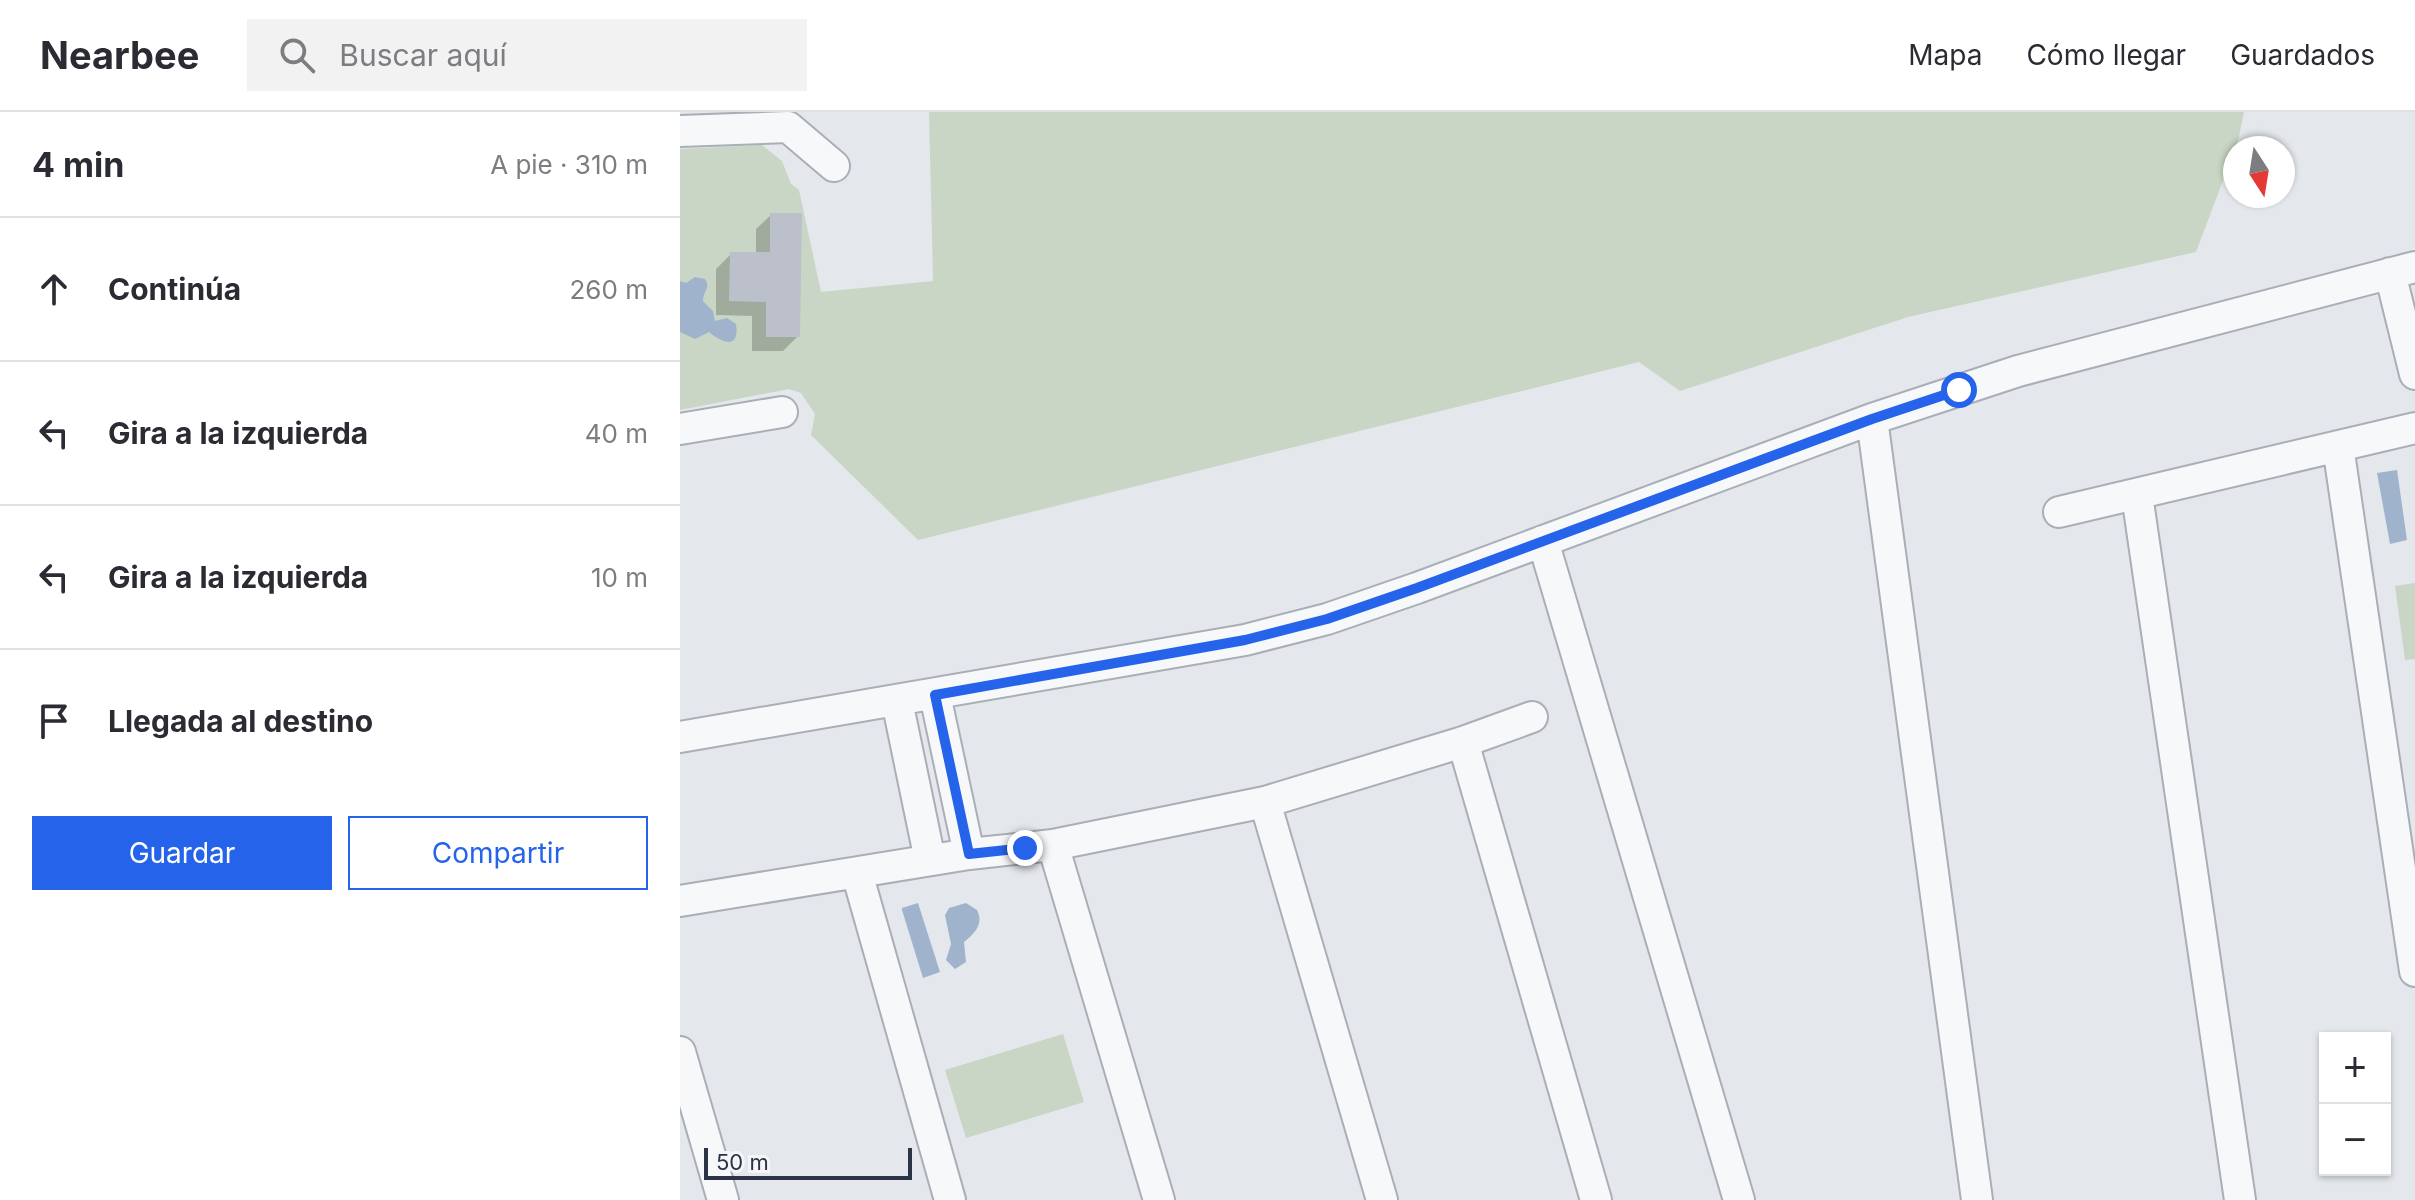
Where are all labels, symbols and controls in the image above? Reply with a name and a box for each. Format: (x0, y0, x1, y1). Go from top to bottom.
search box (247, 19, 807, 91)
text: Nearbee (40, 32, 199, 78)
icon: search (275, 33, 319, 77)
text: Buscar aquí (339, 37, 507, 73)
text: Mapa (1908, 38, 1982, 72)
text: Cómo llegar (2026, 38, 2186, 72)
text: Guardados (2230, 38, 2375, 72)
north arrow (2223, 136, 2295, 208)
text: 4 min (32, 144, 124, 185)
text: A pie · 310 m (490, 149, 648, 180)
icon: ahead (32, 267, 76, 311)
text: Continúa (108, 271, 241, 307)
text: 260 m (570, 274, 648, 305)
route start (1941, 372, 1977, 408)
icon: left (32, 411, 76, 455)
text: Gira a la izquierda (108, 415, 368, 451)
text: 40 m (585, 418, 648, 449)
icon: left (32, 555, 76, 599)
text: Gira a la izquierda (108, 559, 368, 595)
text: 10 m (591, 562, 648, 593)
icon: arrive (32, 699, 76, 743)
text: Llegada al destino (108, 703, 373, 739)
button: Guardar (32, 816, 332, 890)
button: Compartir (348, 816, 648, 890)
route end (1007, 830, 1043, 866)
map controls (2319, 1032, 2391, 1176)
button: + (2319, 1032, 2391, 1104)
button: − (2319, 1104, 2391, 1176)
scale bar (704, 1144, 912, 1180)
text: 50 m (716, 1149, 769, 1175)

